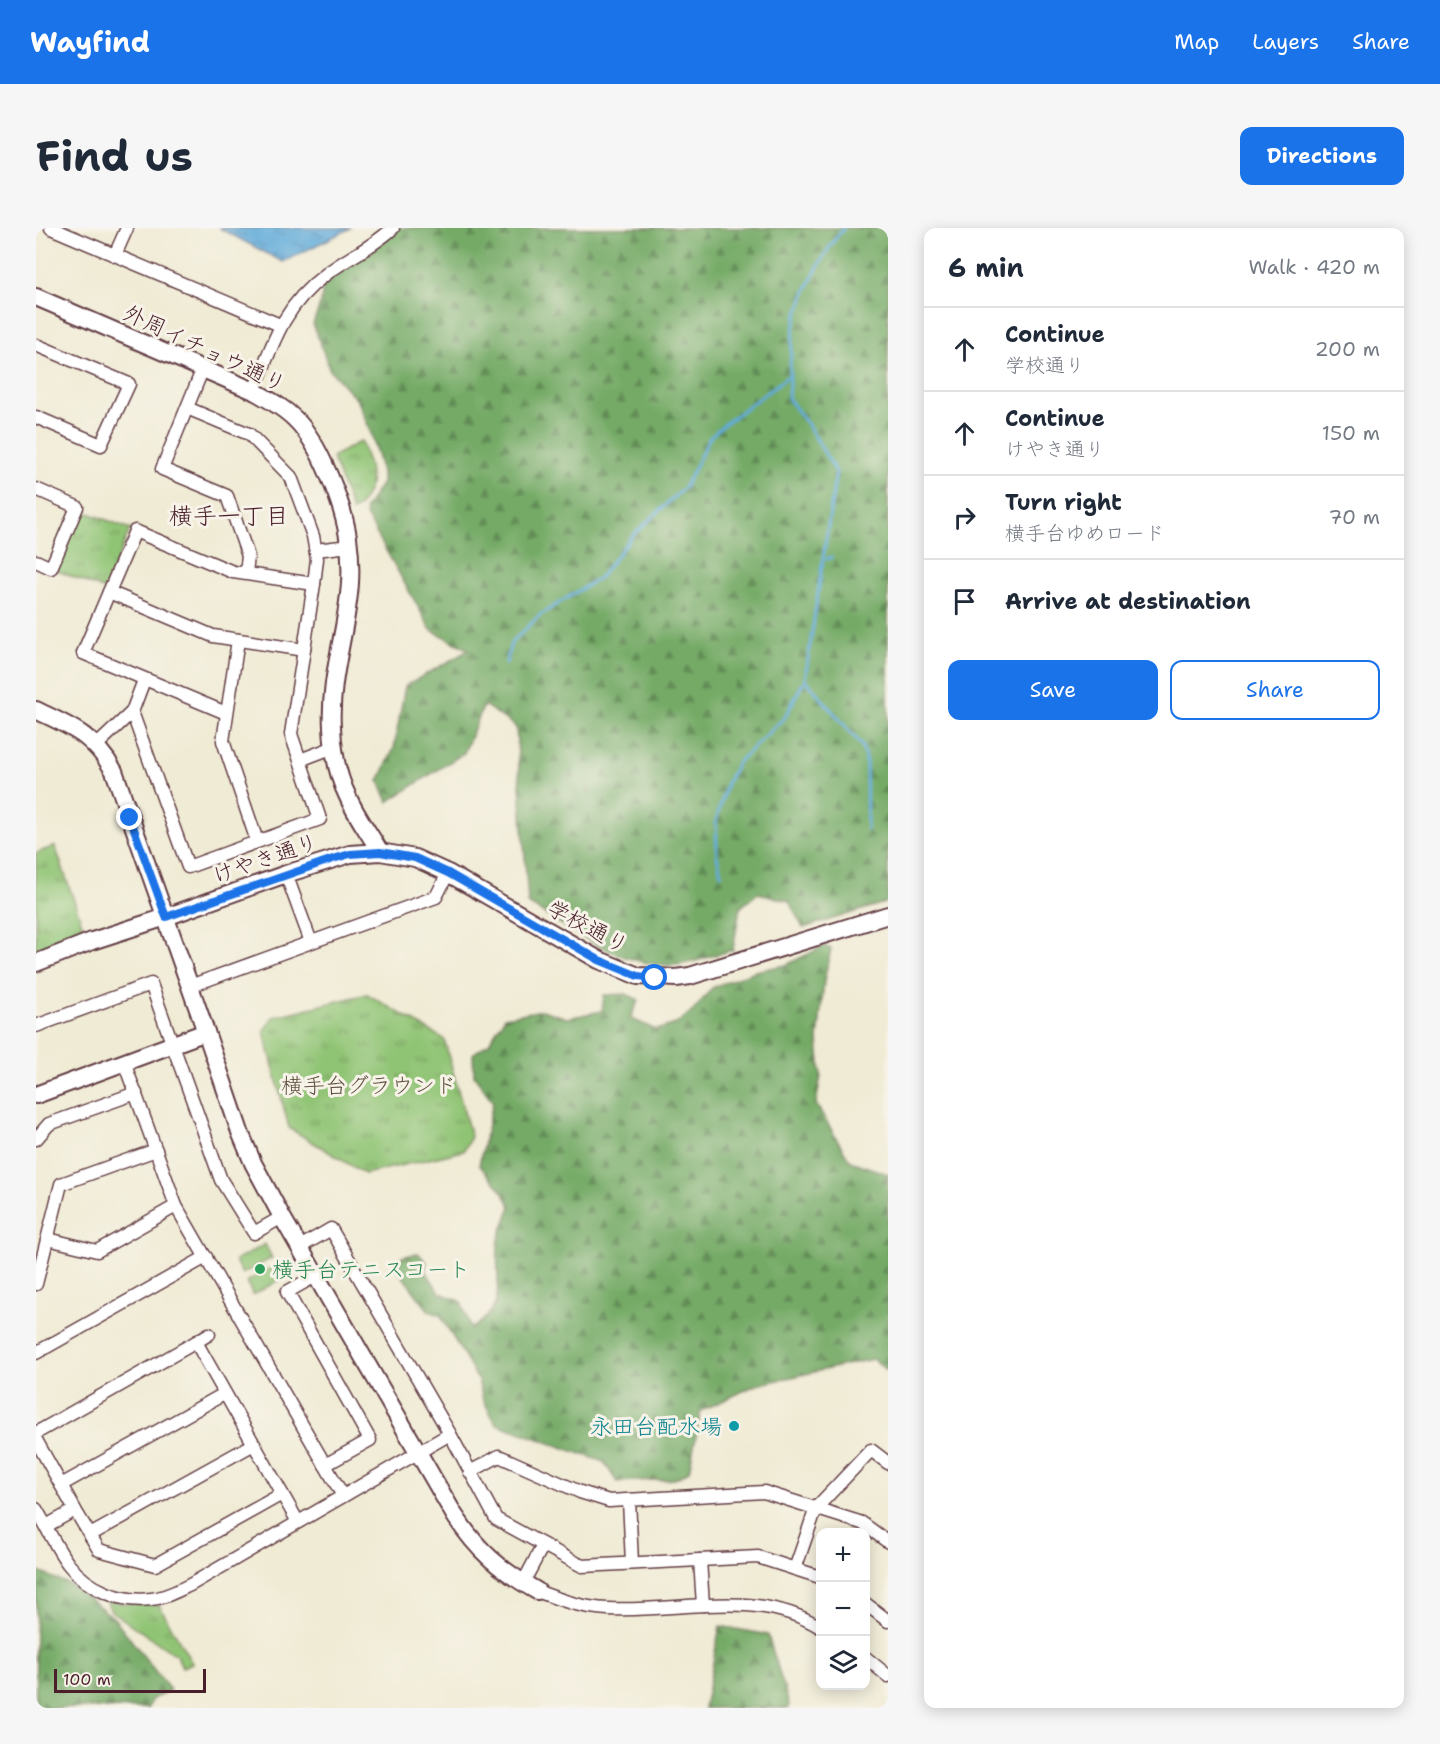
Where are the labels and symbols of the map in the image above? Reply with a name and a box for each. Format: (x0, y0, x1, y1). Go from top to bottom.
street label: 外周イチョウ通り (119, 298, 291, 399)
district label: 横手一丁目 (169, 500, 289, 532)
route end (116, 804, 142, 830)
street label: けやき通り (208, 827, 322, 890)
street label: 学校通り (542, 893, 633, 960)
route start (641, 964, 667, 990)
park label: 横手台グラウンド (281, 1071, 457, 1100)
place label: 横手台テニスコート (272, 1255, 470, 1284)
marker: 横手台テニスコート (253, 1262, 267, 1276)
place label: 永田台配水場 (590, 1412, 722, 1441)
marker: 永田台配水場 (727, 1419, 741, 1433)
scale bar (54, 1666, 206, 1694)

